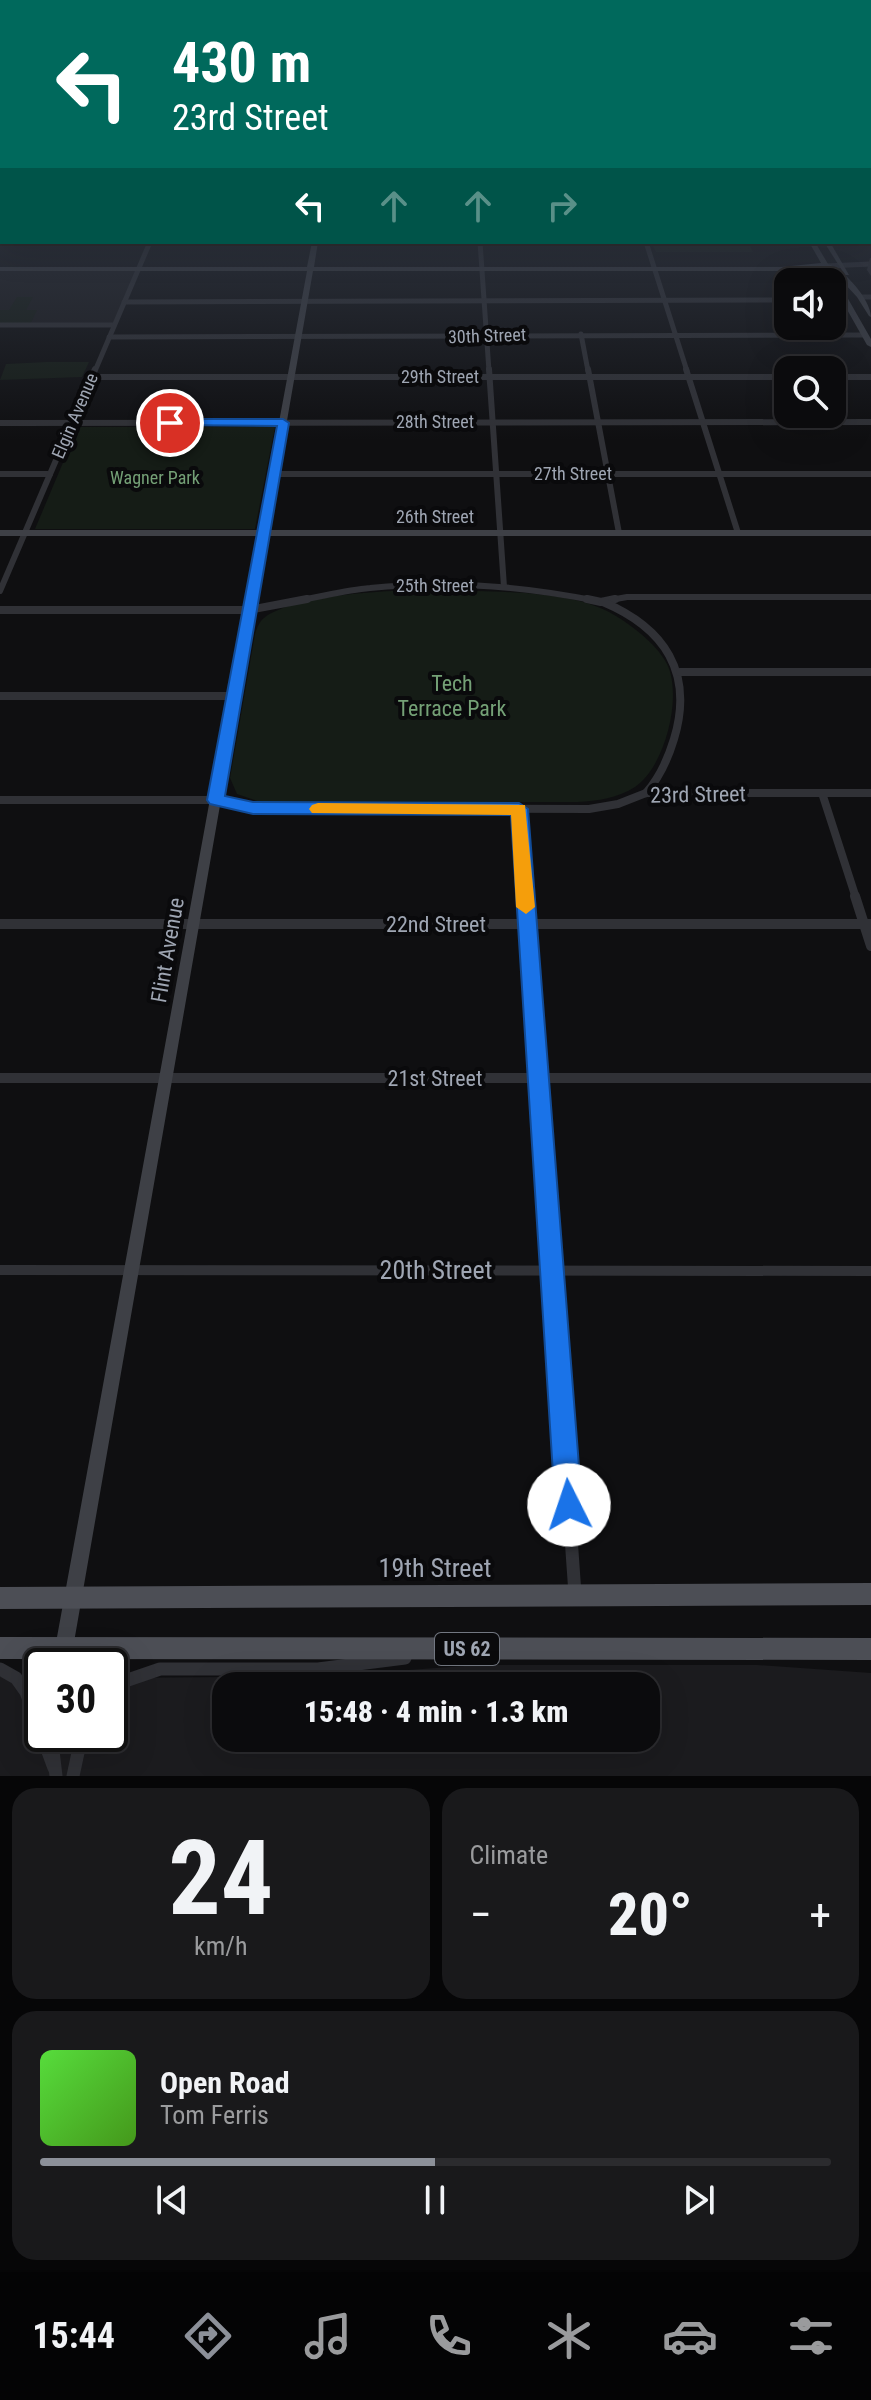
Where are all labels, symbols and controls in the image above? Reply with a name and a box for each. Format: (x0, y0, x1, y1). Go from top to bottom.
text: 430 m (172, 30, 311, 96)
icon: left (40, 32, 144, 136)
text: 23rd Street (172, 97, 329, 139)
icon: left (288, 184, 332, 228)
icon: ahead (372, 184, 416, 228)
icon: ahead (456, 184, 500, 228)
icon: right (540, 184, 584, 228)
map controls (774, 268, 846, 428)
button: sound (774, 268, 846, 340)
street label: 30th Street (448, 324, 526, 347)
button: search (774, 356, 846, 428)
street label: 29th Street (401, 366, 479, 387)
street label: Elgin Avenue (47, 370, 102, 462)
pin (136, 389, 204, 457)
icon: arrive (148, 401, 192, 445)
street label: 28th Street (396, 411, 474, 432)
street label: 27th Street (534, 463, 612, 484)
park label: Wagner Park (110, 467, 200, 488)
street label: 26th Street (396, 506, 474, 527)
street label: 25th Street (396, 575, 474, 596)
park label: Tech Terrace Park (398, 671, 507, 721)
street label: 23rd Street (650, 781, 746, 808)
street label: Flint Avenue (146, 896, 189, 1005)
street label: 22nd Street (386, 912, 486, 937)
street label: 21st Street (388, 1066, 482, 1091)
street label: 20th Street (380, 1255, 492, 1285)
position arrow (527, 1463, 611, 1547)
street label: 19th Street (379, 1553, 491, 1583)
road number: US 62 (435, 1633, 499, 1665)
speed limit sign: 30 (24, 1648, 128, 1752)
text: 15:48 · 4 min · 1.3 km (304, 1694, 568, 1729)
text: 24 (168, 1818, 273, 1939)
text: Climate (470, 1840, 548, 1870)
text: 20° (608, 1879, 693, 1950)
text: − (470, 1889, 492, 1941)
text: + (809, 1889, 831, 1941)
text: km/h (194, 1931, 248, 1961)
text: Open Road (160, 2065, 290, 2100)
text: Tom Ferris (160, 2100, 269, 2130)
icon: previous (150, 2178, 194, 2222)
icon: pause (413, 2178, 457, 2222)
icon: next (677, 2178, 721, 2222)
icon: directions (180, 2308, 236, 2364)
icon: music (300, 2308, 356, 2364)
icon: phone (421, 2308, 477, 2364)
icon: climate (541, 2308, 597, 2364)
icon: car (662, 2308, 718, 2364)
icon: filters (783, 2308, 839, 2364)
text: 15:44 (32, 2315, 115, 2357)

